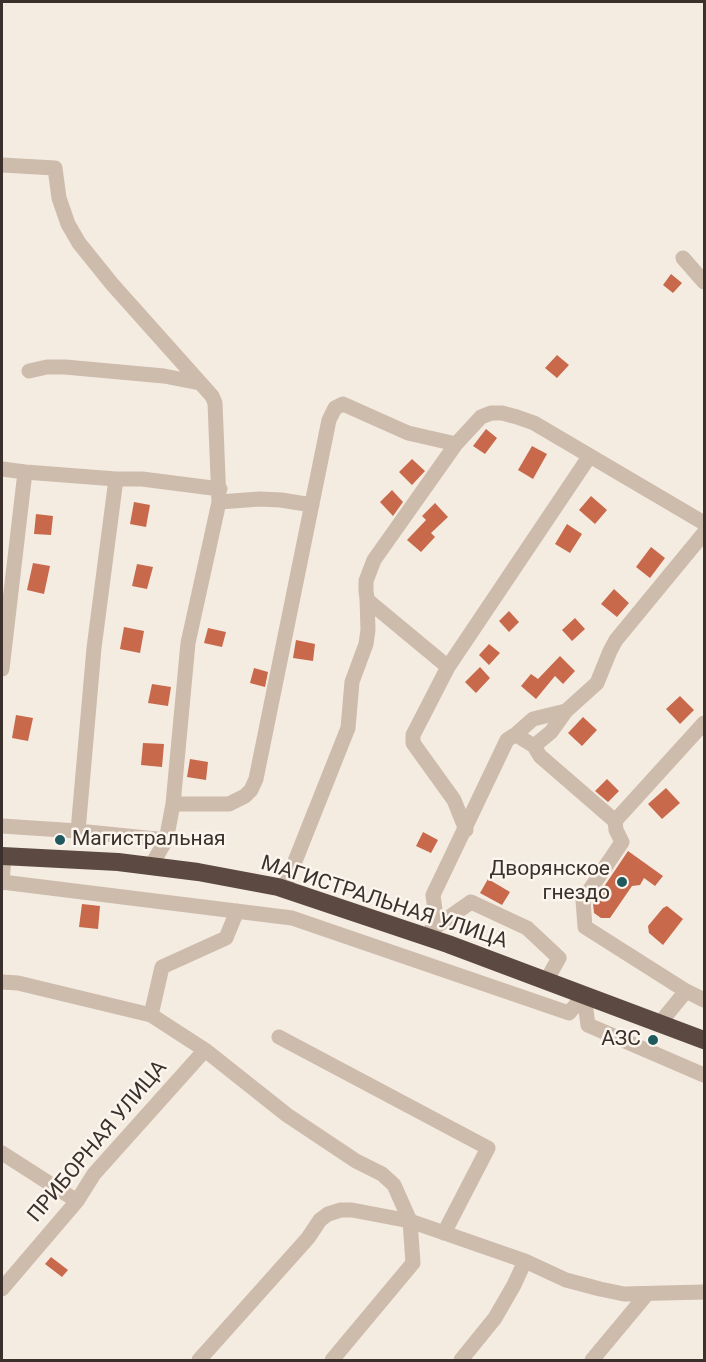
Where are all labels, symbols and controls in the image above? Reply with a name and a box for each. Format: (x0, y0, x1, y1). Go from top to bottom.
place label: Магистральная (72, 827, 226, 853)
marker: Магистральная (53, 833, 67, 847)
street label: МАГИСТРАЛЬНАЯ УЛИЦА (258, 851, 510, 955)
place label: Дворянское гнездо (490, 857, 610, 907)
marker: Дворянское гнездо (615, 875, 629, 889)
place label: АЗС (601, 1027, 641, 1053)
marker: АЗС (646, 1033, 660, 1047)
street label: ПРИБОРНАЯ УЛИЦА (23, 1056, 173, 1228)

